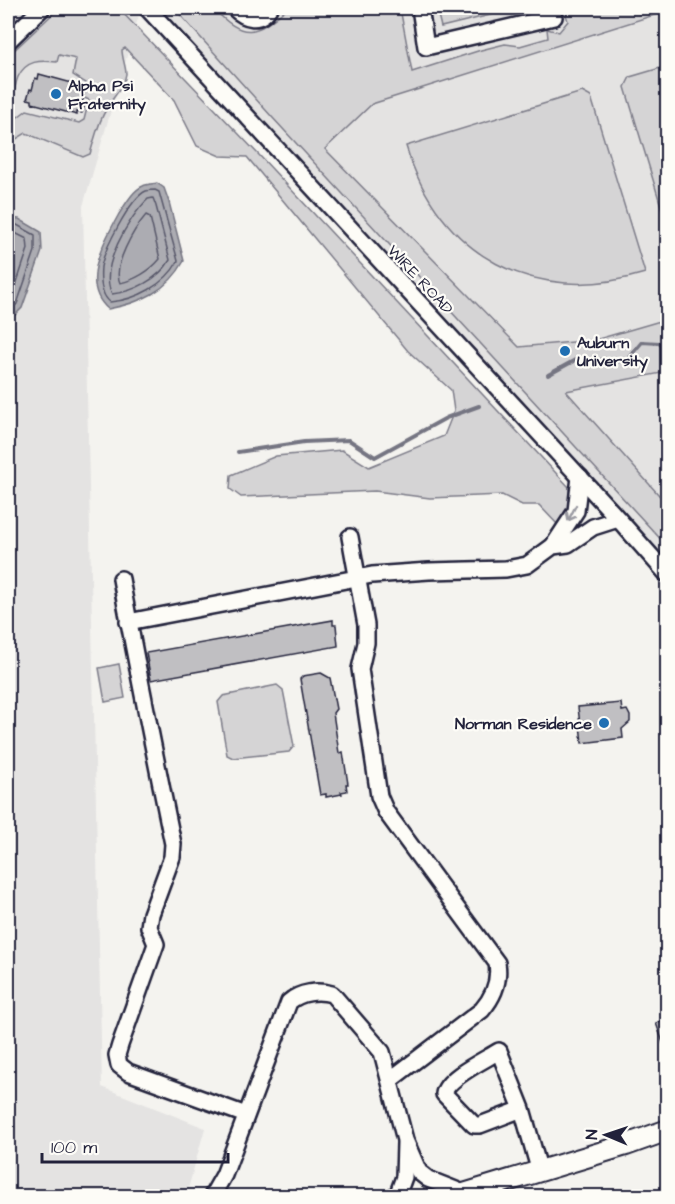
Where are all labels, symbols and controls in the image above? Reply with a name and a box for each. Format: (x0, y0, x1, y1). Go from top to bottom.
place label: Alpha Psi Fraternity (68, 75, 146, 116)
marker: Alpha Psi Fraternity (49, 87, 63, 101)
street label: WIRE ROAD (382, 240, 458, 319)
place label: Auburn University (577, 332, 648, 373)
marker: Auburn University (558, 344, 572, 358)
one-way arrow (565, 504, 577, 522)
place label: Norman Residence (455, 713, 592, 735)
marker: Norman Residence (597, 716, 611, 730)
north arrow (576, 1105, 636, 1165)
scale bar (42, 1126, 228, 1164)
text: N (581, 1129, 603, 1140)
text: 100 m (51, 1135, 97, 1160)

